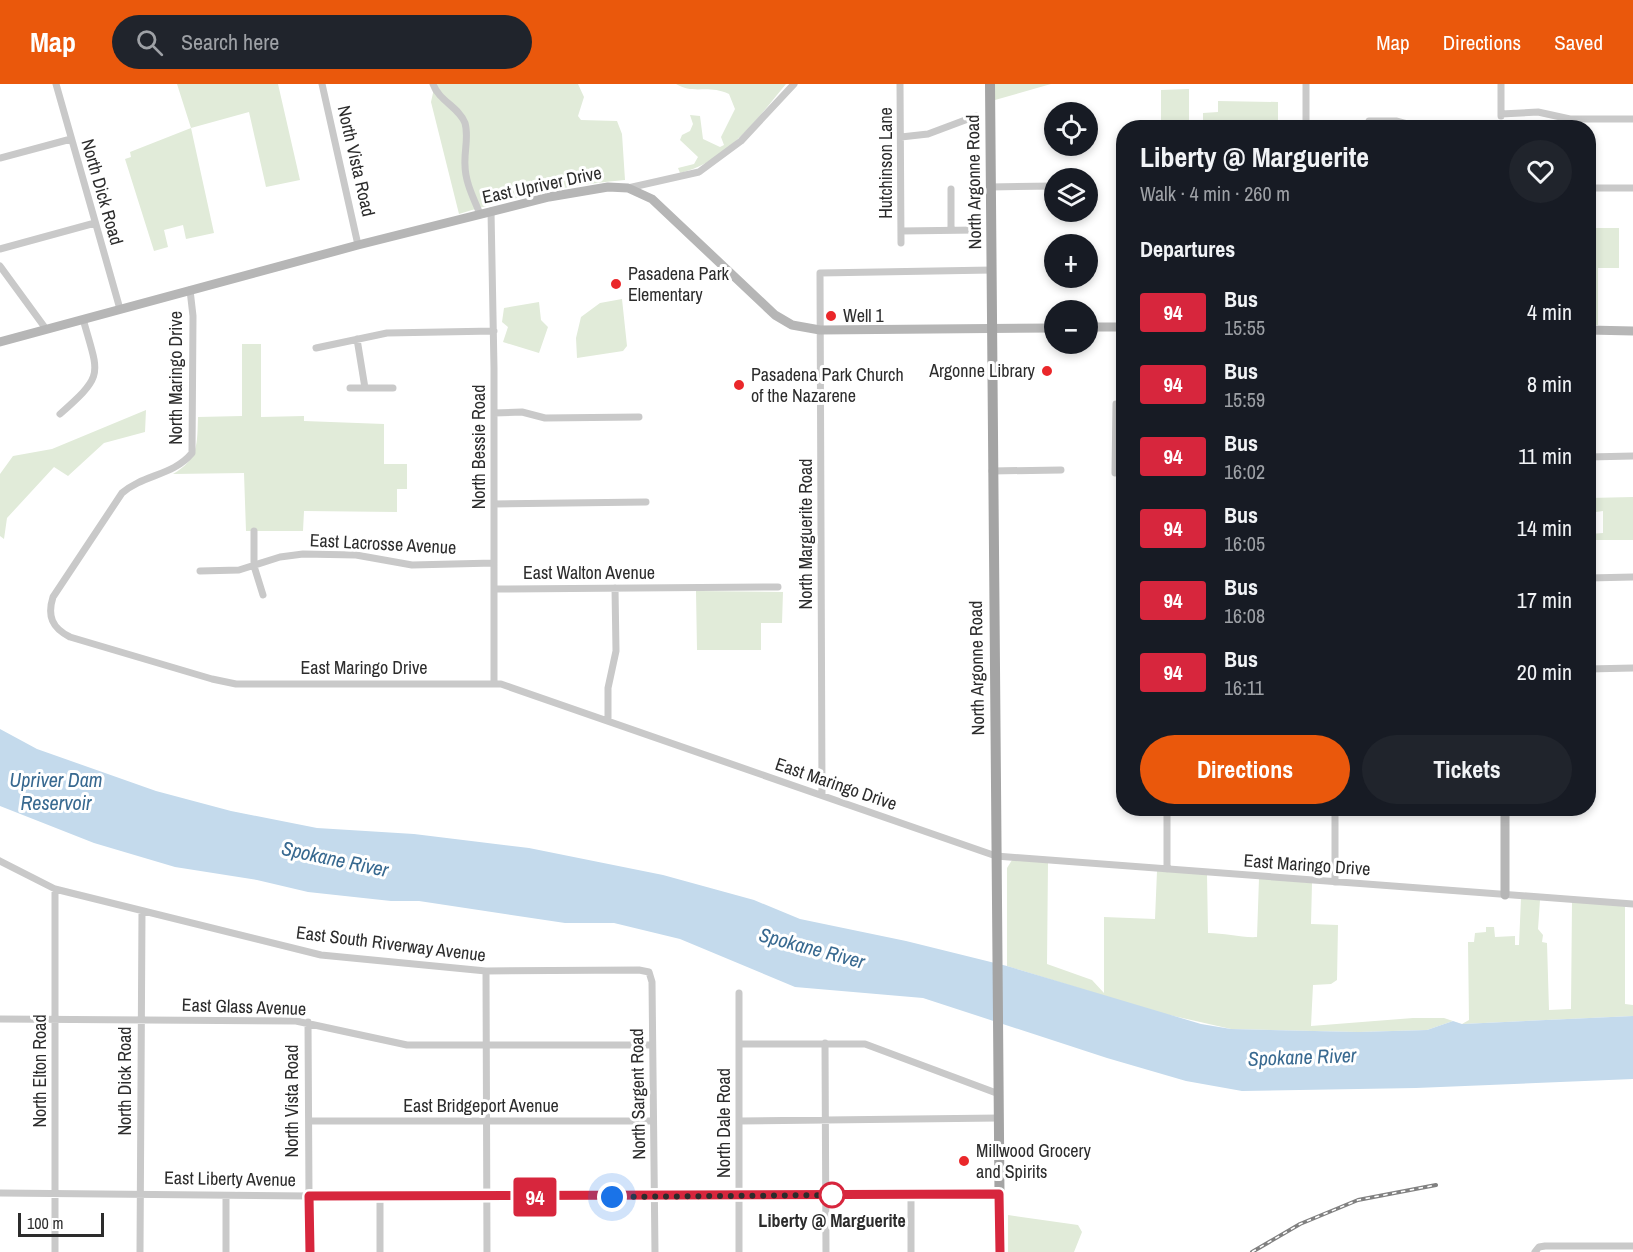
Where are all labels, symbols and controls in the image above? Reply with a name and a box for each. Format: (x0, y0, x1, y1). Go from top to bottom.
search box (112, 15, 532, 69)
text: Map (30, 23, 76, 61)
icon: search (133, 26, 166, 59)
text: Search here (181, 27, 279, 57)
text: Map (1376, 28, 1410, 57)
text: Directions (1443, 28, 1521, 57)
text: Saved (1554, 28, 1603, 57)
map controls (1044, 102, 1098, 354)
button: locate (1044, 102, 1098, 156)
street label: North Vista Road (332, 103, 381, 219)
street label: Hutchinson Lane (873, 107, 898, 219)
street label: North Argonne Road (960, 115, 987, 250)
street label: North Dick Road (75, 136, 130, 248)
text: Liberty @ Marguerite (1140, 138, 1369, 176)
button: heart (1509, 140, 1572, 203)
street label: East Upriver Drive (480, 160, 604, 209)
button: layers (1044, 168, 1098, 222)
text: Walk · 4 min · 260 m (1140, 180, 1290, 207)
button: + (1044, 234, 1098, 288)
text: Departures (1140, 234, 1235, 264)
place label: Pasadena Park Elementary (628, 261, 730, 307)
marker: Pasadena Park Elementary (609, 277, 623, 291)
text: Bus (1224, 284, 1258, 314)
text: 4 min (1527, 297, 1572, 327)
text: 94 (1163, 298, 1183, 327)
button: − (1044, 300, 1098, 354)
place label: Well 1 (843, 303, 885, 328)
marker: Well 1 (824, 309, 838, 323)
street label: North Maringo Drive (163, 311, 188, 445)
text: 15:55 (1224, 314, 1265, 341)
text: Bus (1224, 356, 1258, 386)
place label: Argonne Library (928, 358, 1036, 383)
place label: Pasadena Park Church of the Nazarene (751, 362, 904, 408)
marker: Argonne Library (1040, 364, 1054, 378)
text: 8 min (1527, 369, 1572, 399)
text: 94 (1163, 370, 1183, 399)
marker: Pasadena Park Church of the Nazarene (732, 378, 746, 392)
street label: North Bessie Road (466, 385, 491, 509)
text: 15:59 (1224, 386, 1265, 413)
text: Bus (1224, 428, 1258, 458)
text: 11 min (1518, 441, 1572, 471)
text: 94 (1163, 442, 1183, 471)
text: 16:02 (1224, 458, 1265, 485)
street label: North Marguerite Road (793, 459, 818, 609)
text: Bus (1224, 500, 1258, 530)
text: 14 min (1517, 513, 1572, 543)
text: 94 (1163, 514, 1183, 543)
street label: East Lacrosse Avenue (309, 527, 457, 560)
text: 16:05 (1224, 530, 1265, 557)
street label: East Walton Avenue (523, 560, 655, 585)
text: Bus (1224, 572, 1258, 602)
text: 17 min (1517, 585, 1572, 615)
text: 94 (1163, 586, 1183, 615)
street label: North Argonne Road (963, 601, 990, 736)
text: 16:08 (1224, 602, 1265, 629)
text: Bus (1224, 644, 1258, 674)
street label: East Maringo Drive (300, 655, 428, 680)
text: 20 min (1517, 657, 1572, 687)
text: 94 (1163, 658, 1183, 687)
text: 16:11 (1224, 674, 1264, 701)
button: Directions (1140, 735, 1350, 804)
button: Tickets (1362, 735, 1572, 804)
street label: East Maringo Drive (772, 751, 900, 816)
water label: Upriver Dam Reservoir (10, 766, 102, 816)
water label: Spokane River (279, 834, 391, 883)
street label: East Maringo Drive (1243, 848, 1371, 881)
street label: East South Riverway Avenue (295, 919, 487, 968)
water label: Spokane River (756, 920, 869, 975)
street label: East Glass Avenue (181, 992, 307, 1021)
street label: North Elton Road (27, 1014, 52, 1128)
street label: North Dick Road (112, 1026, 137, 1136)
street label: North Sargent Road (624, 1028, 651, 1160)
water label: Spokane River (1247, 1041, 1357, 1072)
street label: North Vista Road (279, 1045, 304, 1157)
street label: North Dale Road (711, 1068, 736, 1178)
street label: East Bridgeport Avenue (403, 1093, 559, 1118)
place label: Millwood Grocery and Spirits (976, 1138, 1091, 1184)
marker: Millwood Grocery and Spirits (957, 1154, 971, 1168)
street label: East Liberty Avenue (164, 1165, 296, 1192)
line badge: 94 (508, 1178, 562, 1216)
your location (597, 1182, 627, 1212)
marker: Liberty @ Marguerite (819, 1182, 845, 1208)
text: 94 (525, 1183, 545, 1212)
place label: Liberty @ Marguerite (758, 1208, 906, 1233)
scale bar (18, 1210, 104, 1238)
text: 100 m (27, 1212, 63, 1234)

